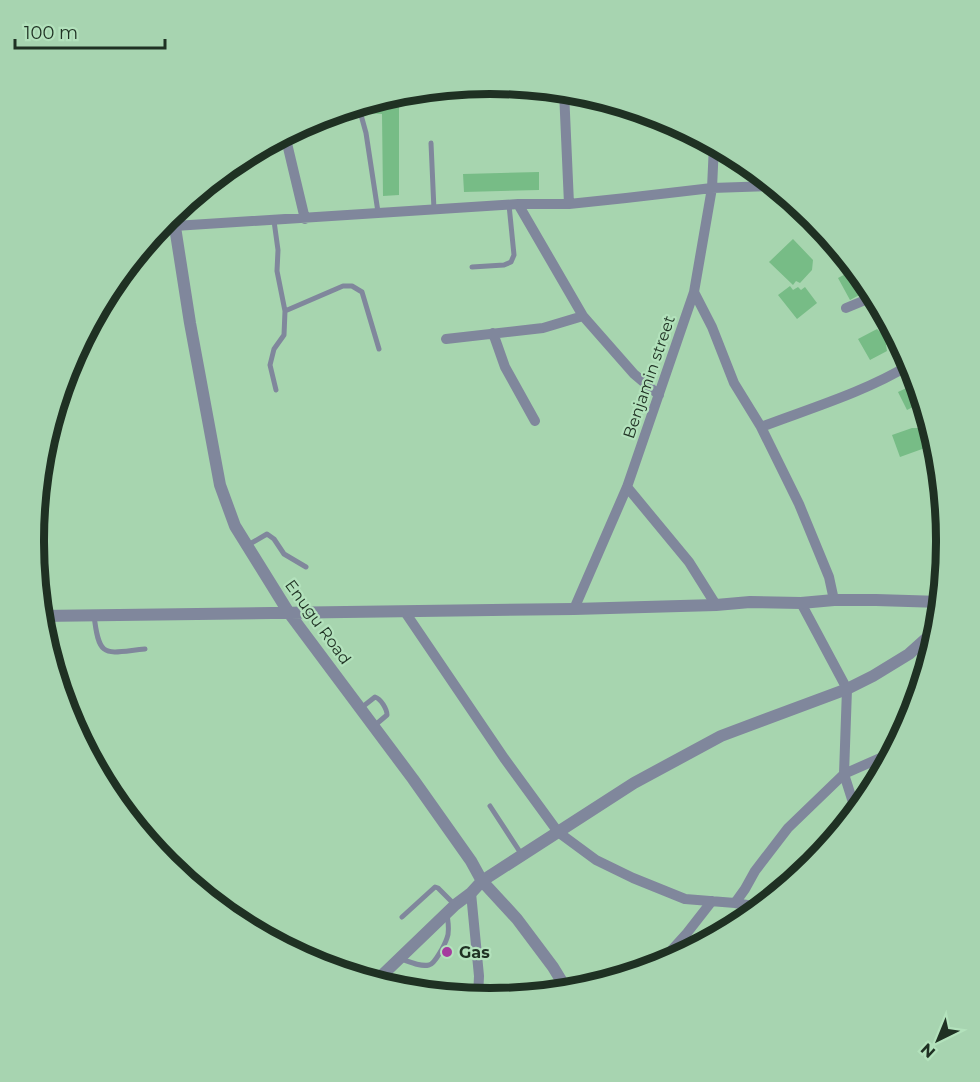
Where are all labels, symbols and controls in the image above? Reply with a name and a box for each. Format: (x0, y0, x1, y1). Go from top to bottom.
scale bar (15, 12, 165, 50)
text: 100 m (24, 22, 78, 44)
street label: Benjamin street (619, 312, 679, 441)
street label: Enugu Road (281, 576, 355, 668)
place label: Gas (459, 943, 490, 962)
marker: Gas (440, 945, 454, 959)
north arrow (908, 1010, 968, 1070)
text: N (917, 1039, 939, 1062)

